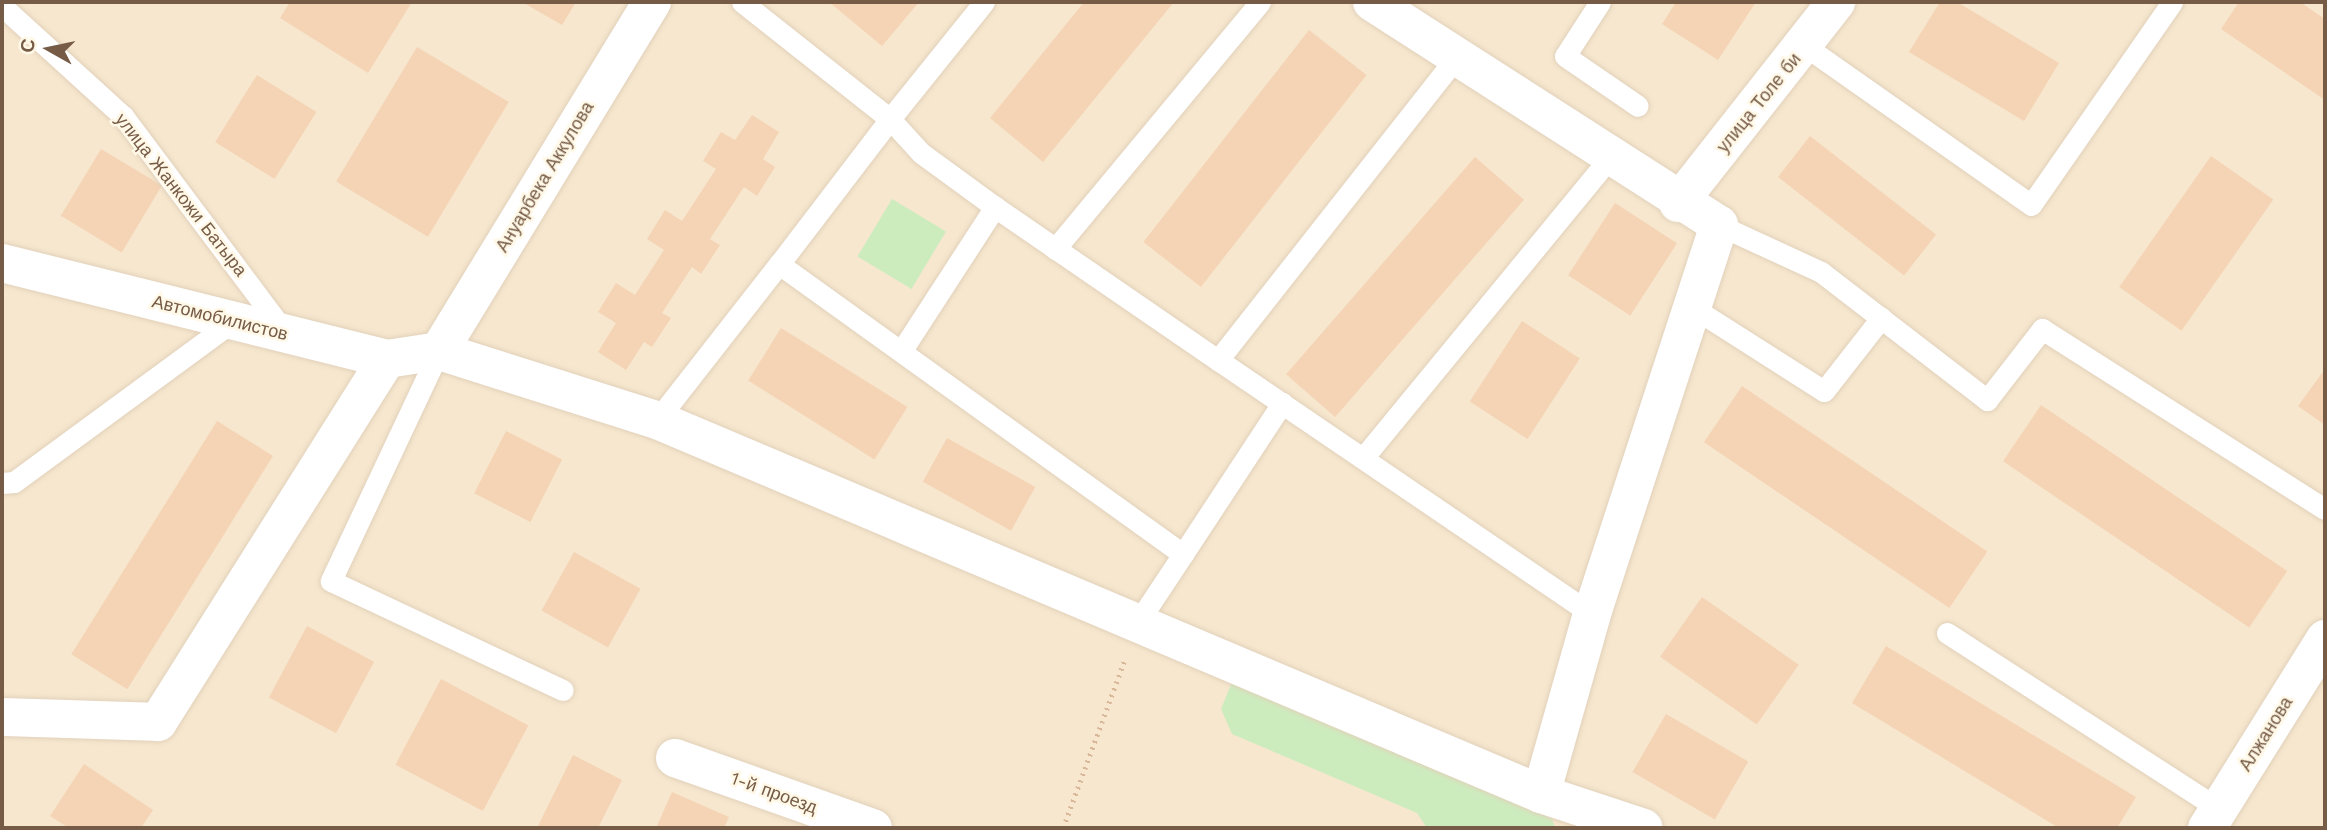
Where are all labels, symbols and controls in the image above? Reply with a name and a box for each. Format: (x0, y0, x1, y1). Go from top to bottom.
north arrow (14, 14, 84, 84)
text: С (15, 37, 40, 54)
street label: улица Толе би (1712, 49, 1806, 157)
street label: Ануарбека Аккулова (491, 98, 599, 256)
street label: улица Жанкожи Батыра (111, 109, 251, 281)
street label: Автомобилистов (150, 291, 290, 345)
street label: Алжанова (2235, 693, 2297, 775)
street label: 1-й проезд (728, 767, 820, 819)

